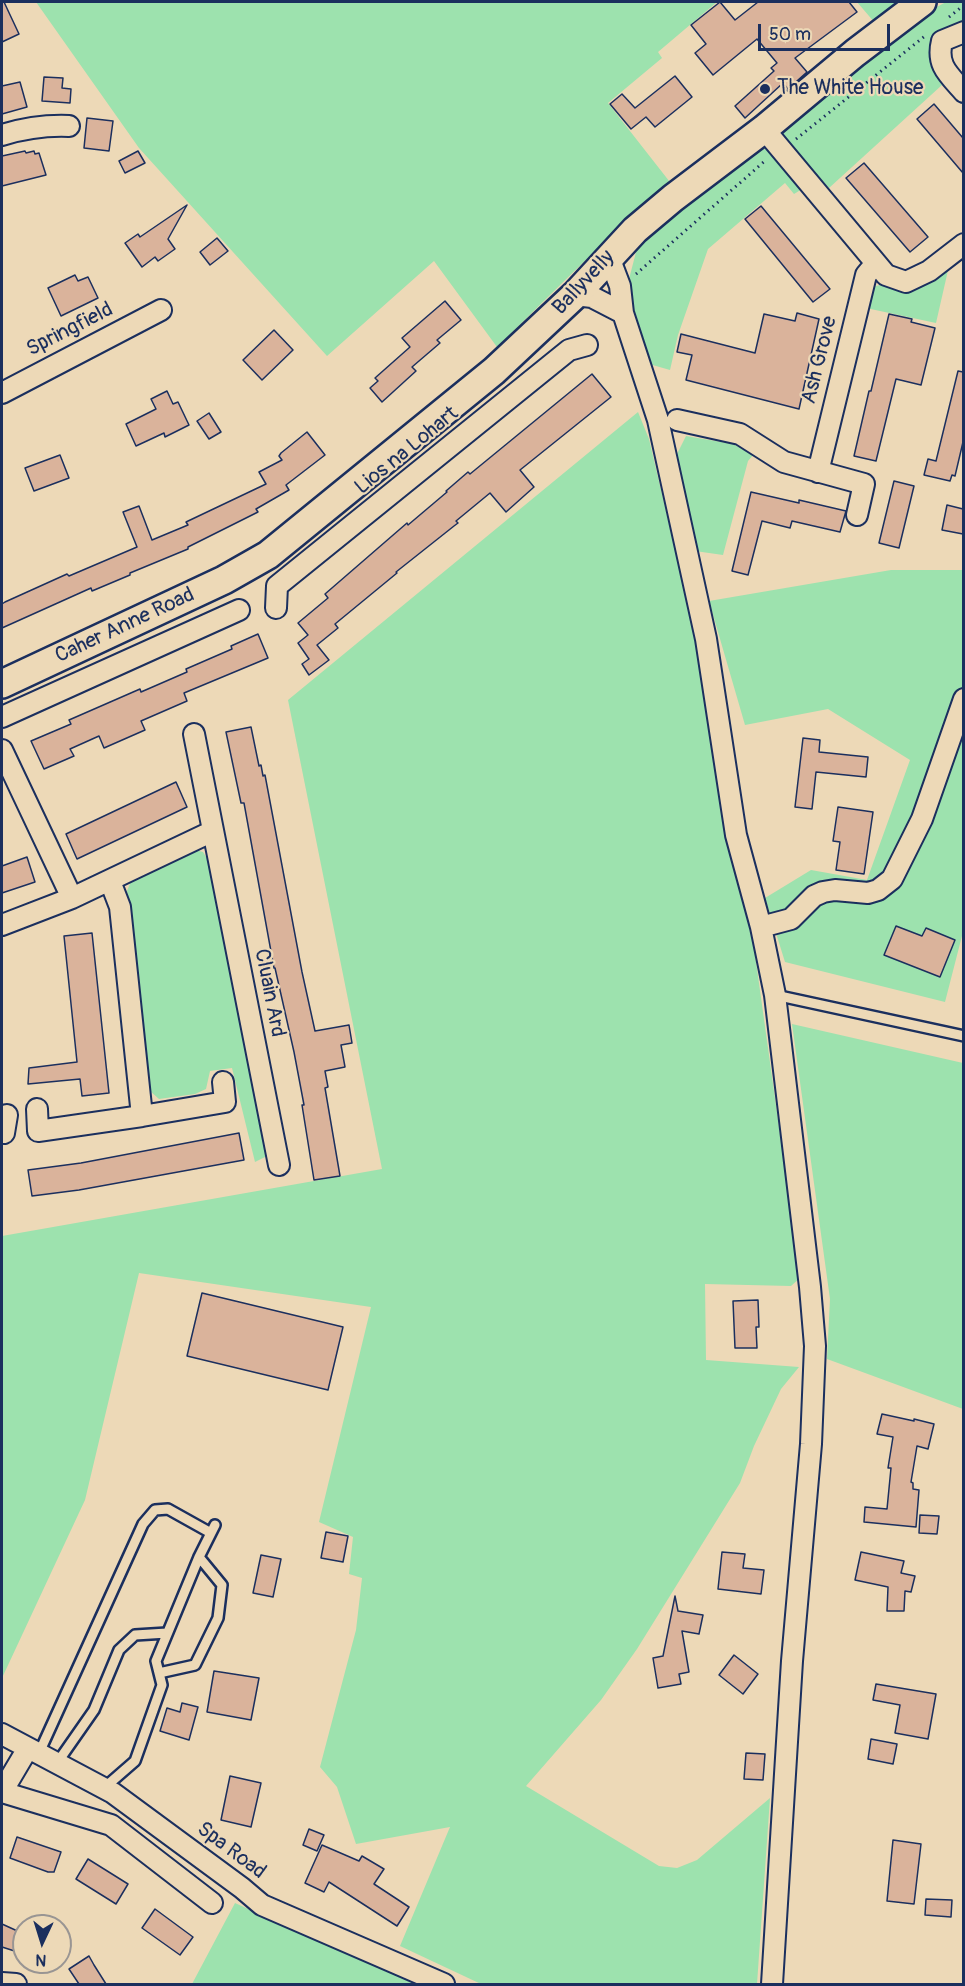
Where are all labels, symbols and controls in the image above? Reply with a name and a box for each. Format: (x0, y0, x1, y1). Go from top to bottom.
scale bar (761, 12, 893, 50)
text: 50 m (769, 23, 811, 46)
place label: The White House (777, 76, 923, 102)
marker: The White House (758, 82, 772, 96)
street label: Ballyvelly (548, 245, 620, 321)
street label: Springfield (23, 298, 117, 362)
street label: Ash Grove (797, 314, 843, 406)
street label: Lios na Lohart (350, 402, 464, 500)
street label: Caher Anne Road (51, 583, 199, 669)
street label: Cluain Ard (248, 947, 290, 1039)
street label: Spa Road (191, 1817, 271, 1885)
north arrow (12, 1914, 72, 1974)
text: N (35, 1950, 47, 1970)

